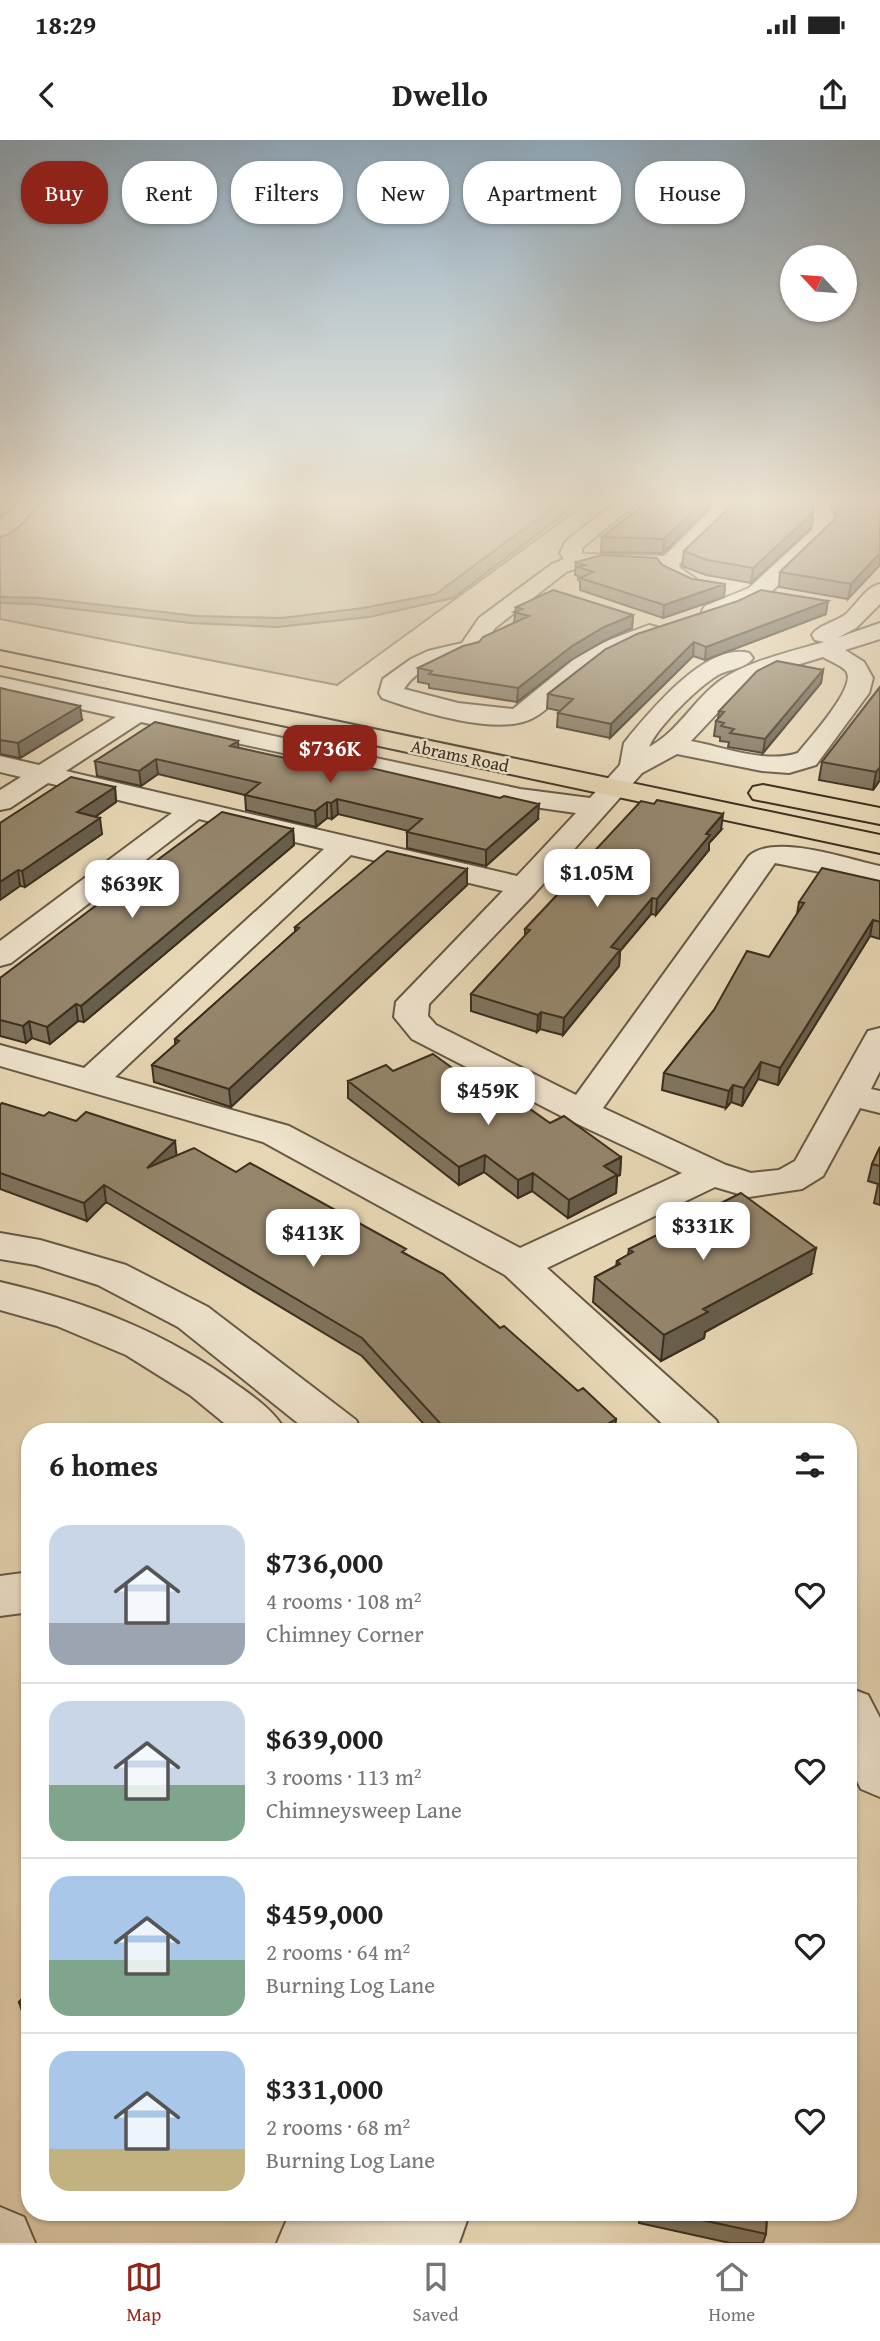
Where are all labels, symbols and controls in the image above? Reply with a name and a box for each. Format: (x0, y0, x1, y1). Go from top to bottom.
text: 18:29 (35, 5, 96, 44)
text: Dwello (392, 71, 488, 118)
icon: back (28, 76, 66, 114)
icon: share (814, 76, 852, 114)
chip: Buy (21, 161, 108, 224)
chip: Rent (122, 161, 217, 224)
chip: Filters (231, 161, 343, 224)
chip: New (357, 161, 449, 224)
chip: Apartment (463, 161, 621, 224)
chip: House (635, 161, 745, 224)
north arrow (780, 245, 858, 322)
map controls (780, 245, 857, 322)
pin: $736K (281, 726, 379, 785)
text: $736K (299, 731, 361, 764)
street label: Abrams Road (409, 732, 512, 779)
pin: $1.05M (540, 850, 654, 909)
text: $1.05M (560, 855, 634, 888)
pin: $639K (83, 860, 181, 920)
text: $639K (101, 866, 163, 899)
pin: $459K (439, 1068, 537, 1127)
text: $459K (457, 1073, 519, 1106)
pin: $331K (654, 1202, 752, 1262)
text: $331K (672, 1208, 734, 1241)
pin: $413K (264, 1210, 362, 1269)
text: $413K (282, 1215, 344, 1248)
text: 6 homes (49, 1443, 158, 1487)
icon: filters (791, 1446, 829, 1484)
text: $736,000 (266, 1540, 383, 1584)
icon: home (105, 1553, 189, 1637)
icon: heart (791, 1576, 829, 1614)
text: 4 rooms · 108 m² (266, 1584, 421, 1617)
text: Chimney Corner (266, 1617, 424, 1650)
text: $639,000 (266, 1716, 383, 1760)
icon: home (105, 1729, 189, 1813)
icon: heart (791, 1752, 829, 1790)
text: 3 rooms · 113 m² (266, 1760, 421, 1793)
text: Chimneysweep Lane (266, 1793, 462, 1826)
text: $459,000 (266, 1891, 383, 1935)
icon: home (105, 1904, 189, 1988)
icon: heart (791, 1927, 829, 1965)
text: 2 rooms · 64 m² (266, 1935, 410, 1968)
text: Burning Log Lane (266, 1968, 435, 2001)
text: $331,000 (266, 2066, 383, 2110)
icon: home (105, 2079, 189, 2163)
icon: heart (791, 2102, 829, 2140)
text: 2 rooms · 68 m² (266, 2110, 410, 2143)
text: Burning Log Lane (266, 2143, 435, 2176)
tab: Map (125, 2258, 163, 2328)
tab: Saved (413, 2258, 459, 2328)
tab: Home (708, 2258, 755, 2328)

